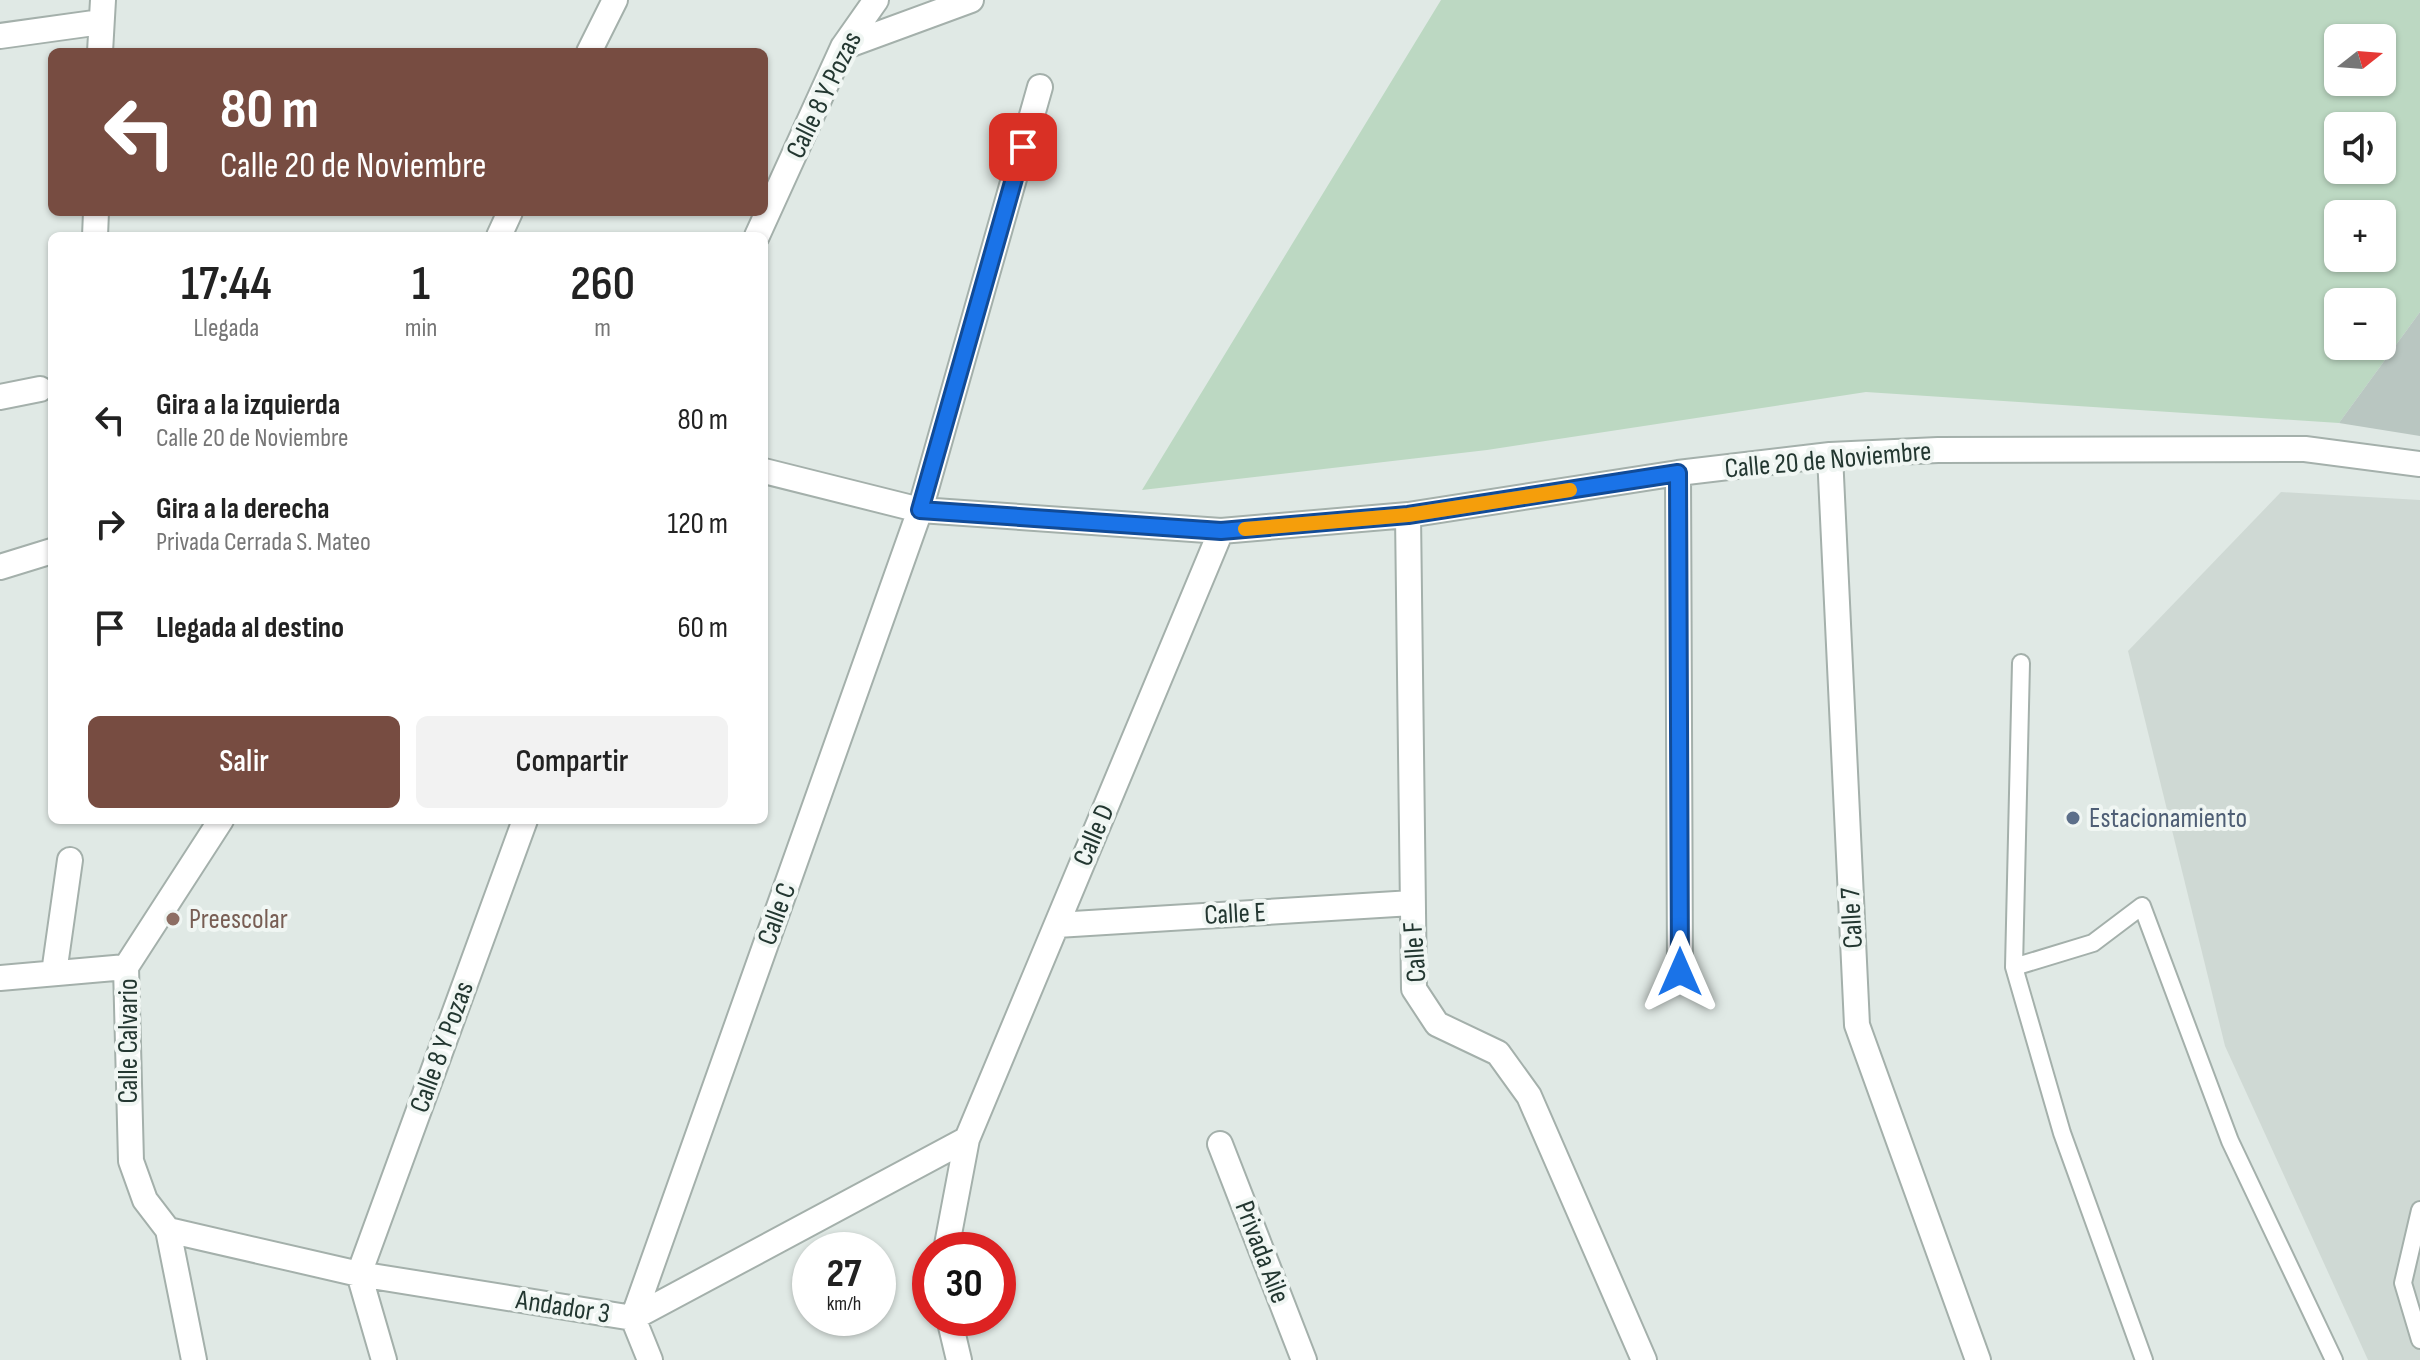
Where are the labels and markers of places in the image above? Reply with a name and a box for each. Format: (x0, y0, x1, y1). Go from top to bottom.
pin (989, 113, 1057, 181)
place label: Estacionamiento (2089, 802, 2247, 835)
marker: Estacionamiento (2064, 809, 2082, 827)
place label: Preescolar (189, 903, 288, 936)
marker: Preescolar (164, 910, 182, 928)

